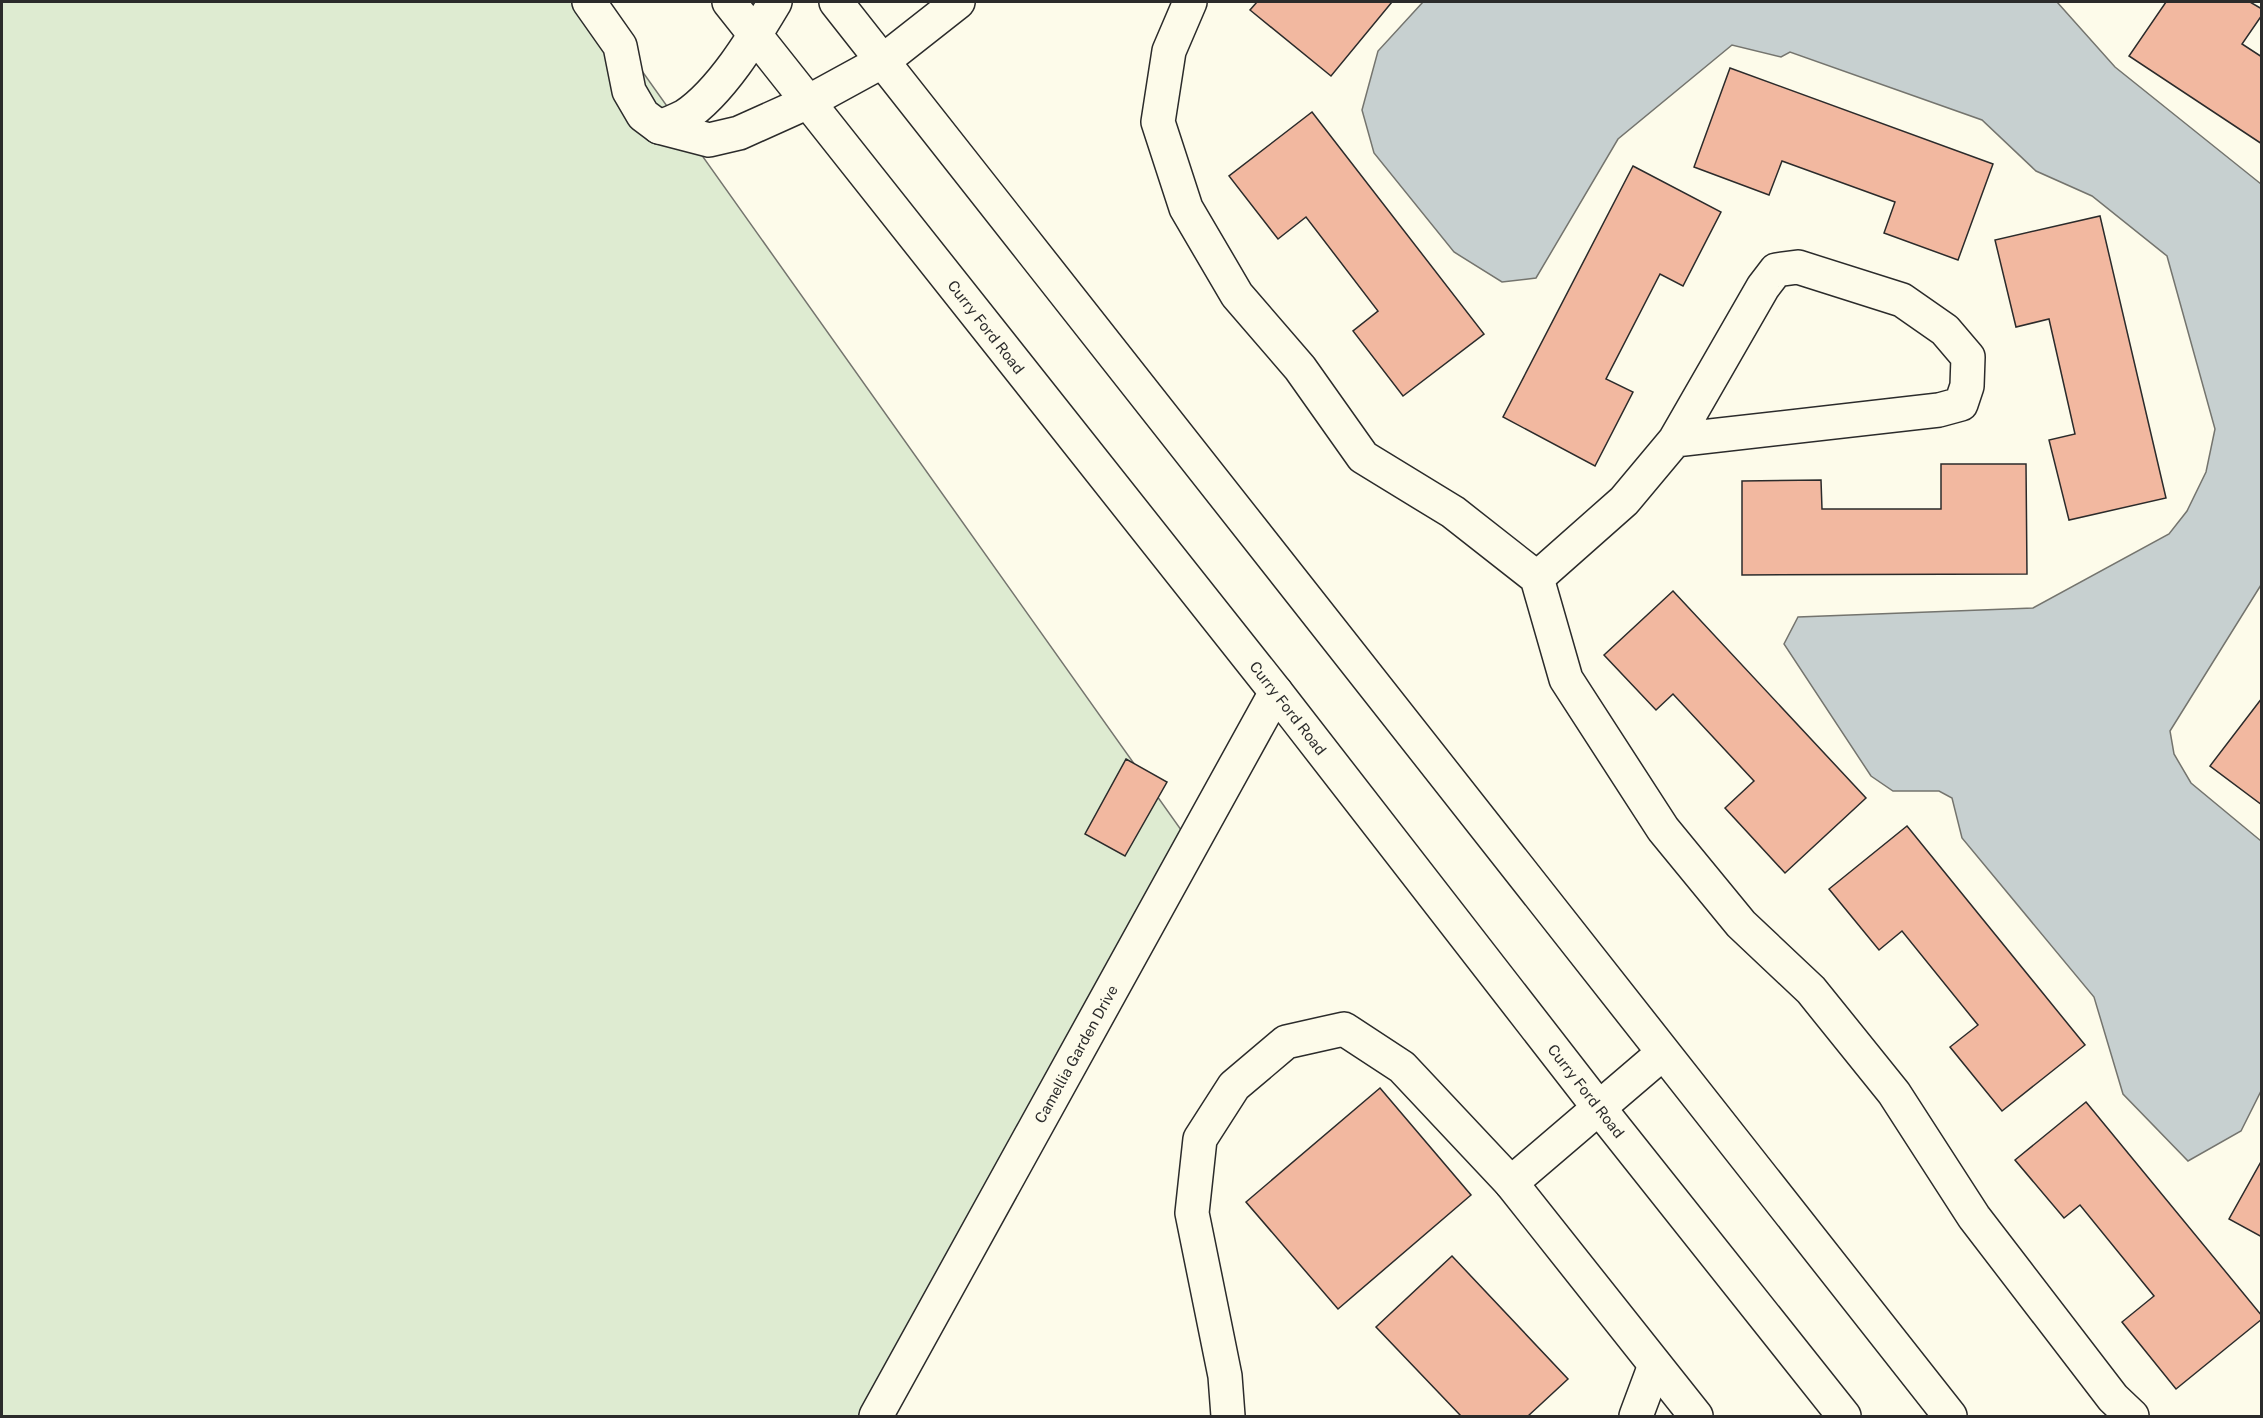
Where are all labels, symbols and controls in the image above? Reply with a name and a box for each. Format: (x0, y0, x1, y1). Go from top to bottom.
street label: Curry Ford Road (944, 277, 1028, 377)
street label: Curry Ford Road (1246, 658, 1330, 758)
street label: Camellia Garden Drive (1031, 982, 1121, 1126)
street label: Curry Ford Road (1544, 1041, 1628, 1141)

